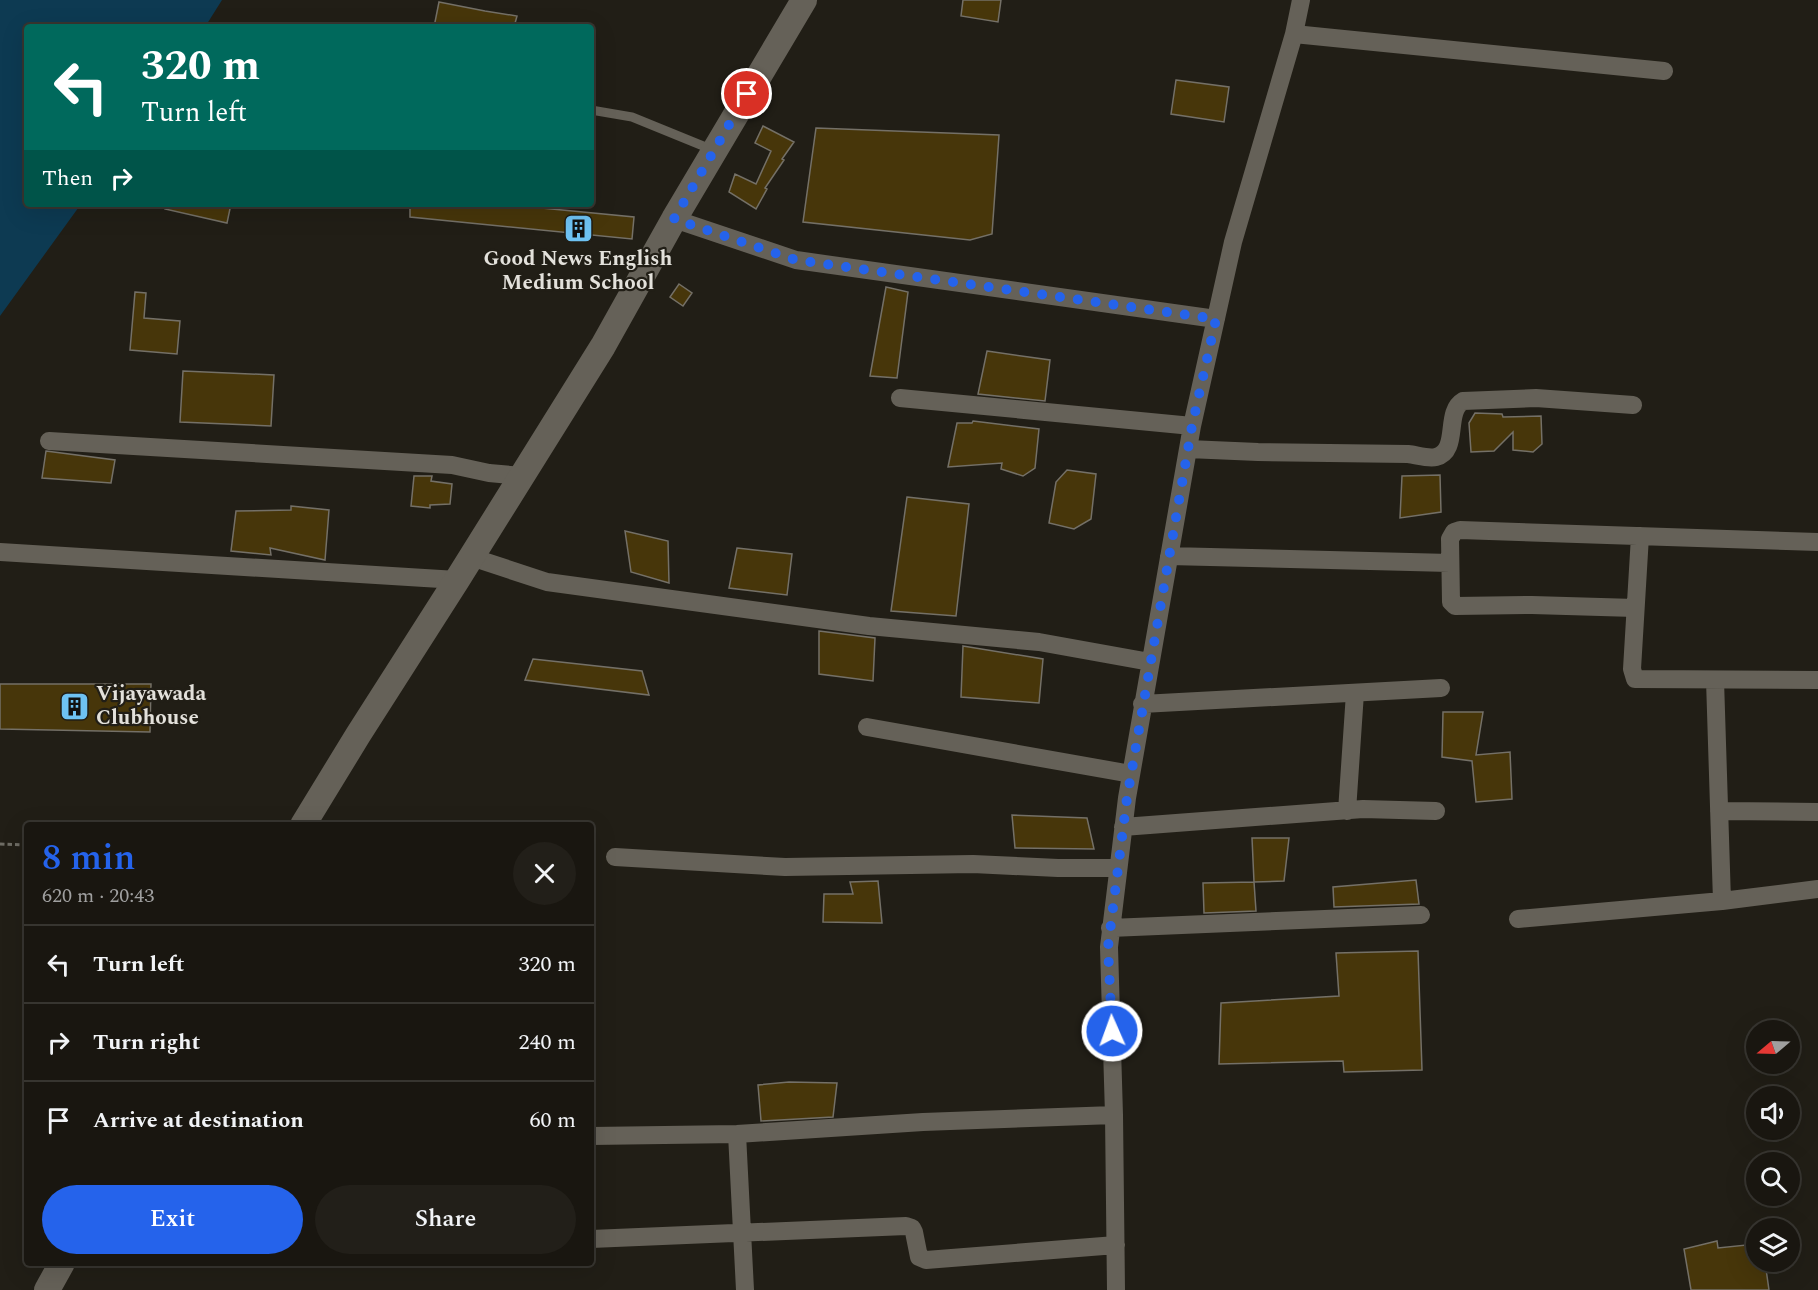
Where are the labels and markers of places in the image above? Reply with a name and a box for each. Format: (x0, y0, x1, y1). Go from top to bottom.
pin (721, 68, 772, 119)
building icon: Good News English Medium School (562, 212, 594, 244)
place label: Good News English Medium School (484, 243, 672, 299)
place label: Vijayawada Clubhouse (96, 678, 207, 734)
building icon: Vijayawada Clubhouse (59, 690, 91, 722)

